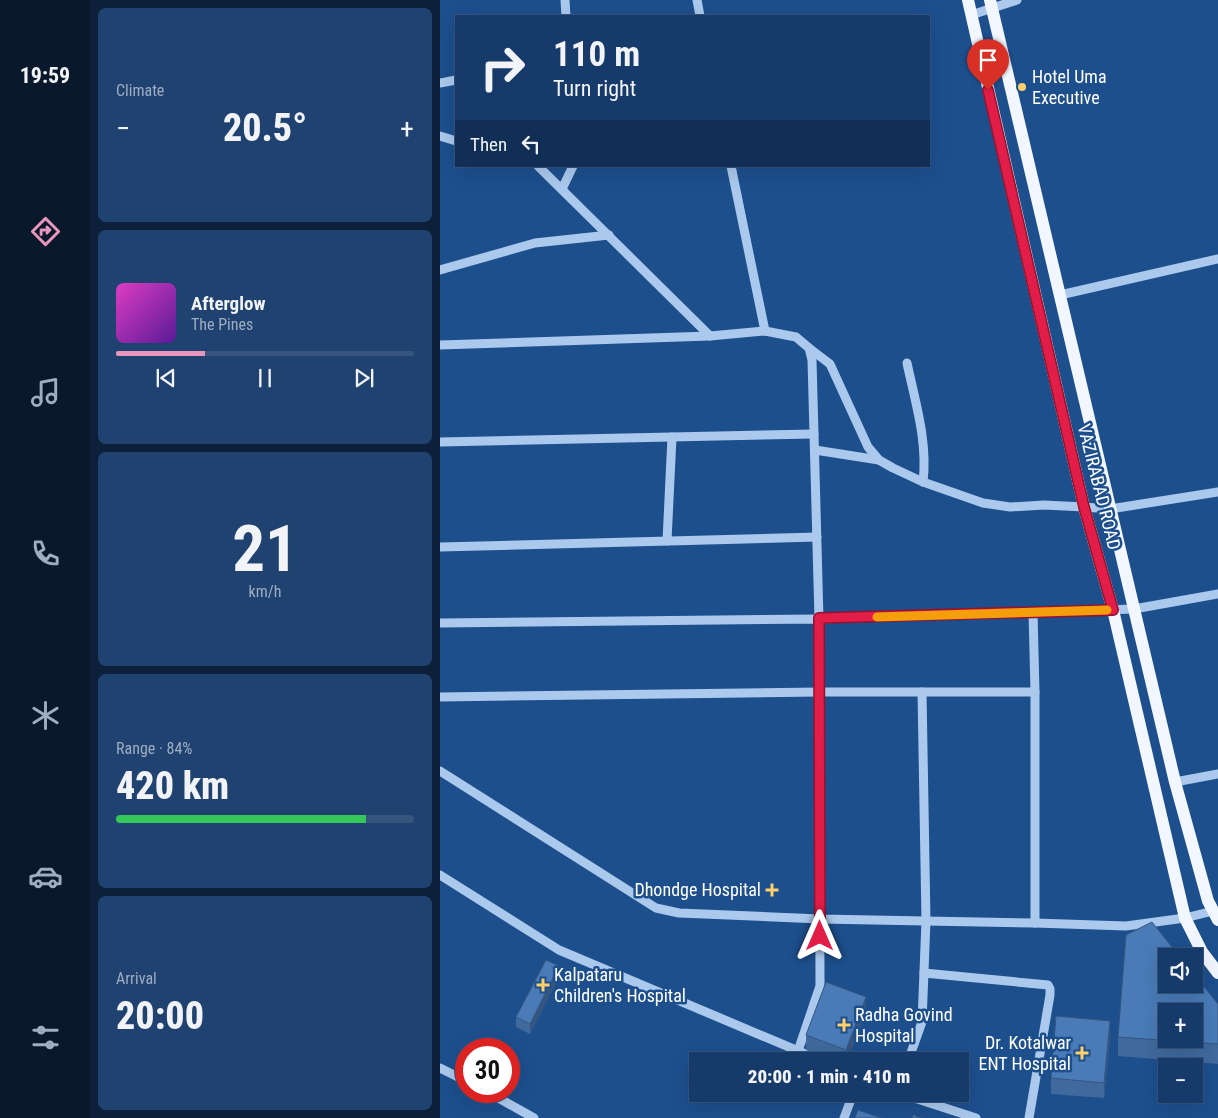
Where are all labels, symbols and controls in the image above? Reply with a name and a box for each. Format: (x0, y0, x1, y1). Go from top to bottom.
text: 110 m (553, 34, 640, 75)
icon: right (470, 35, 535, 100)
pin (967, 39, 1009, 90)
icon: arrive (974, 46, 1002, 74)
text: 19:59 (20, 63, 70, 88)
place label: Hotel Uma Executive (1032, 66, 1107, 108)
text: Turn right (553, 76, 636, 101)
text: Climate (116, 81, 164, 100)
marker: Hotel Uma Executive (1016, 81, 1028, 93)
text: 20.5° (223, 106, 307, 150)
text: − (116, 112, 130, 145)
text: + (400, 112, 414, 145)
icon: left (517, 130, 545, 158)
text: Then (470, 133, 507, 156)
icon: directions (28, 214, 63, 249)
text: Afterglow (191, 292, 265, 315)
text: The Pines (191, 315, 253, 334)
icon: previous (152, 364, 180, 392)
icon: pause (251, 364, 279, 392)
icon: next (350, 364, 378, 392)
icon: music (28, 375, 63, 410)
street label: VAZIRABAD ROAD (1074, 422, 1125, 552)
text: 21 (232, 511, 298, 587)
icon: phone (28, 536, 63, 571)
text: km/h (249, 582, 281, 601)
icon: climate (28, 698, 63, 733)
text: Range · 84% (116, 739, 192, 758)
text: 420 km (116, 764, 229, 808)
icon: car (28, 859, 63, 894)
place label: Dhondge Hospital (634, 879, 761, 900)
marker: Dhondge Hospital (765, 883, 779, 897)
position arrow (793, 909, 845, 961)
map controls (1158, 948, 1203, 1103)
button: sound (1158, 948, 1203, 993)
place label: Kalpataru Children's Hospital (554, 964, 686, 1006)
text: Arrival (116, 969, 157, 988)
marker: Kalpataru Children's Hospital (536, 978, 550, 992)
text: 20:00 (116, 994, 204, 1038)
button: + (1158, 1003, 1203, 1048)
place label: Radha Govind Hospital (855, 1004, 953, 1046)
marker: Radha Govind Hospital (837, 1018, 851, 1032)
icon: filters (28, 1020, 63, 1055)
place label: Dr. Kotalwar ENT Hospital (979, 1032, 1072, 1074)
speed limit sign: 30 (455, 1038, 520, 1103)
marker: Dr. Kotalwar ENT Hospital (1075, 1046, 1089, 1060)
button: − (1158, 1058, 1203, 1103)
text: 20:00 · 1 min · 410 m (748, 1065, 910, 1088)

